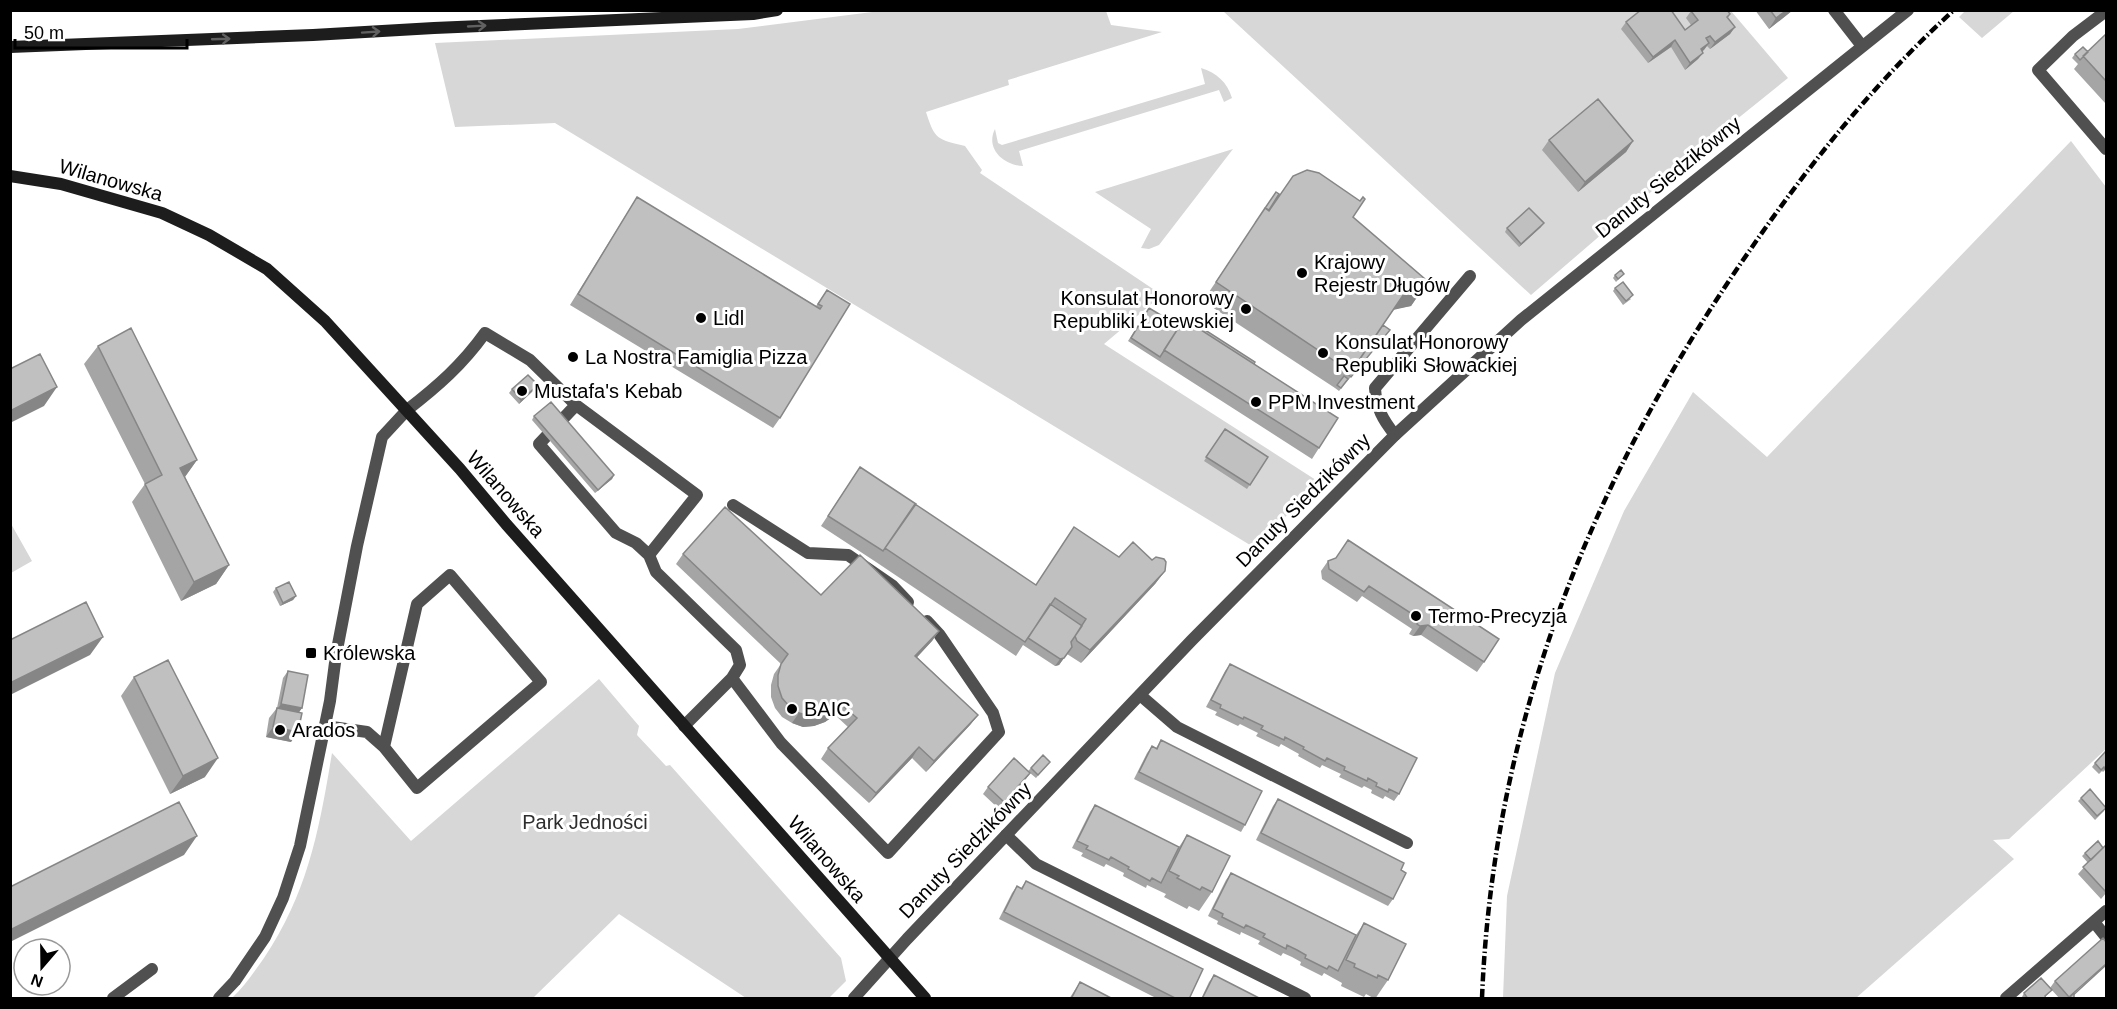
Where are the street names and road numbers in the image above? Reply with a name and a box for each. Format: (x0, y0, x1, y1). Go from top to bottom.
street label: Danuty Siedzikówny (1591, 112, 1745, 242)
street label: Wilanowska (57, 155, 166, 206)
street label: Danuty Siedzikówny (1232, 429, 1374, 571)
street label: Wilanowska (463, 447, 550, 542)
street label: Danuty Siedzikówny (895, 778, 1035, 922)
street label: Wilanowska (784, 812, 871, 907)

